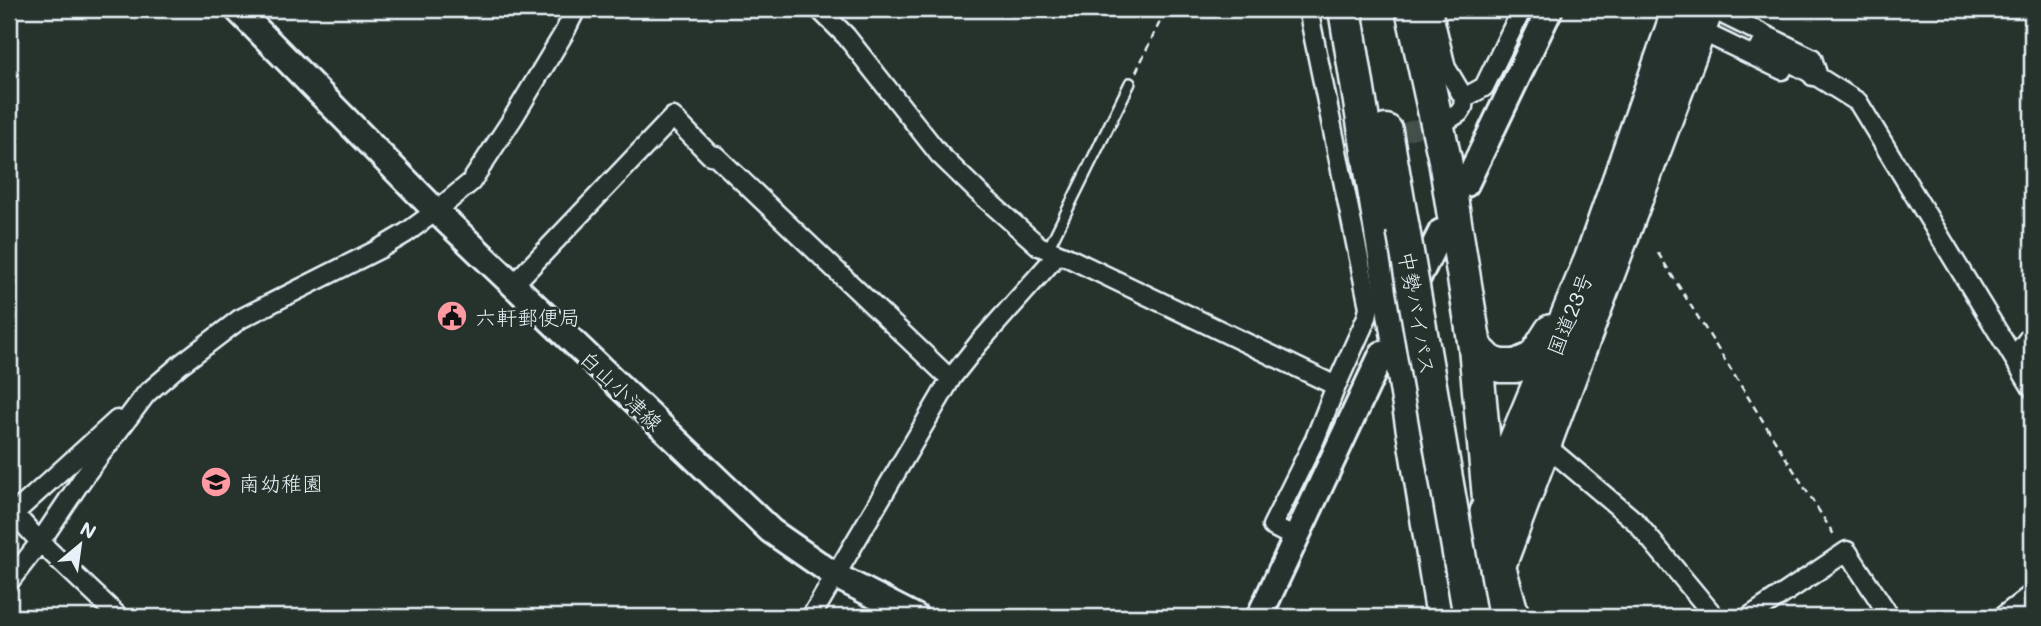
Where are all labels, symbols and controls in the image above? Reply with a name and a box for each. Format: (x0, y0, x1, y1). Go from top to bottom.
street label: 中勢バイパス (1394, 249, 1442, 377)
street label: 国道23号 (1540, 269, 1598, 359)
public building icon: 六軒郵便局 (435, 299, 469, 333)
place label: 六軒郵便局 (475, 303, 580, 330)
street label: 白山小津線 (575, 344, 669, 436)
school or university icon: 南幼稚園 (199, 465, 233, 499)
place label: 南幼稚園 (239, 469, 323, 496)
north arrow (46, 510, 116, 580)
text: N (76, 515, 101, 544)

